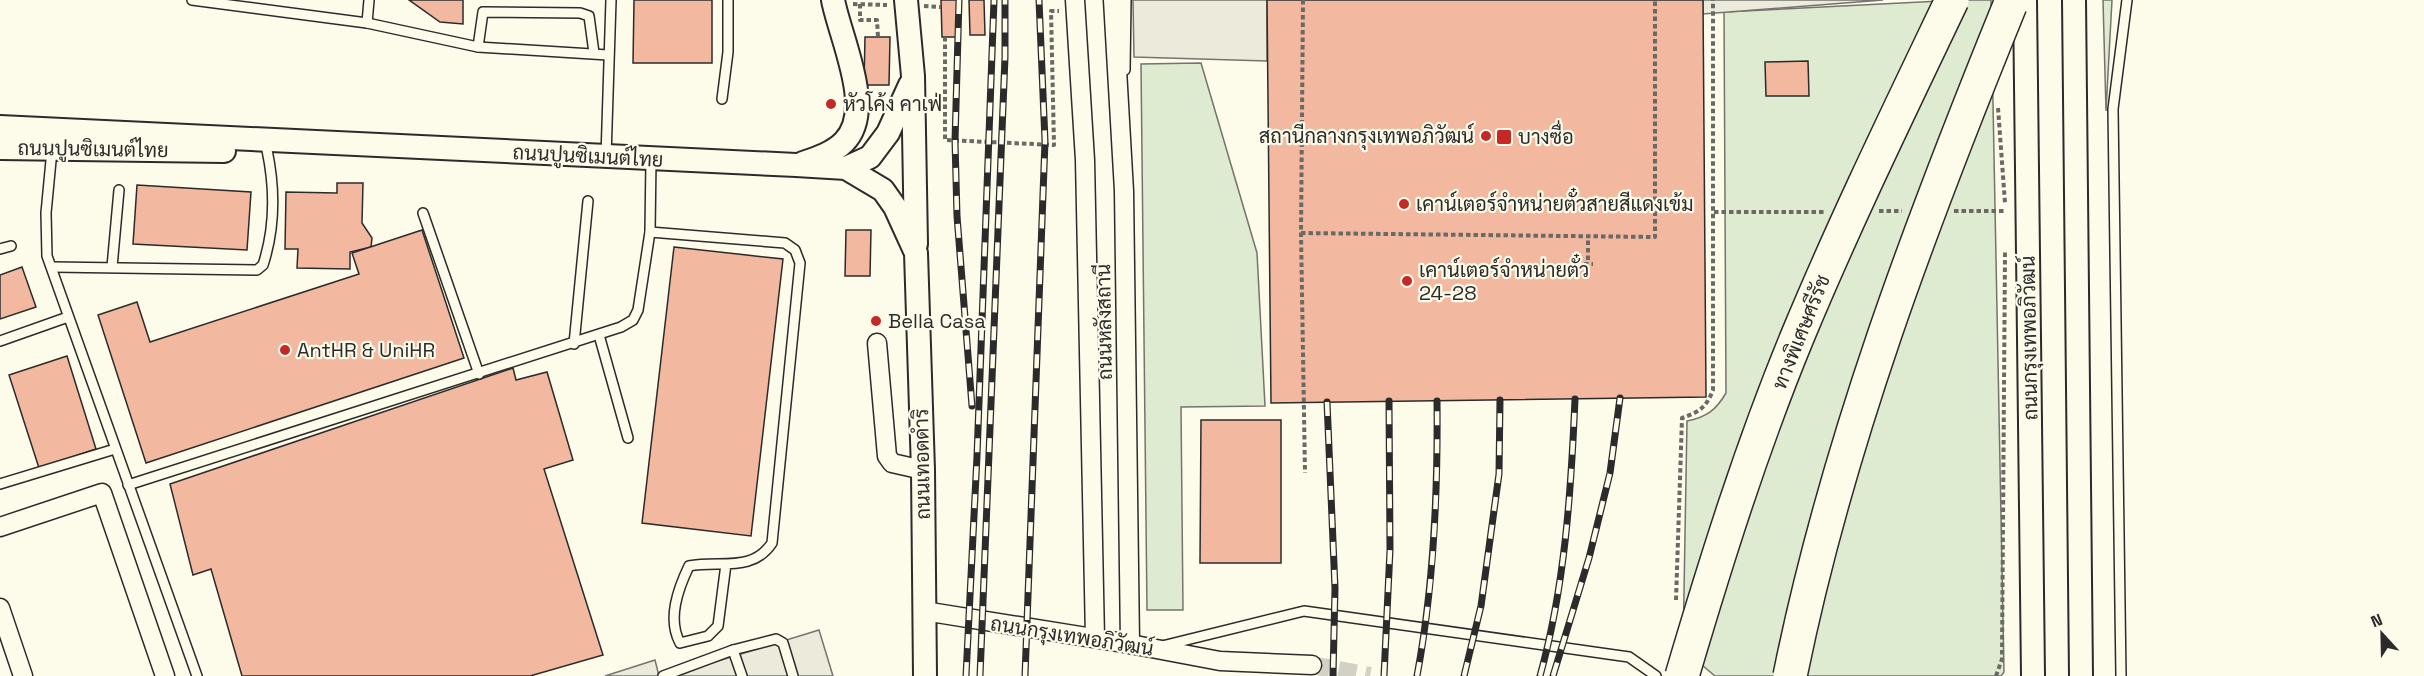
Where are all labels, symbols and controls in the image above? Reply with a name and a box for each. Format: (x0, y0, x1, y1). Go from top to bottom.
place label: หัวโค้ง คาเฟ่ (843, 91, 942, 117)
marker: หัวโค้ง คาเฟ่ (824, 97, 838, 111)
place label: บางซื่อ (1518, 120, 1574, 150)
place label: สถานีกลางกรุงเทพอภิวัฒน์ (1259, 122, 1474, 150)
marker: บางซื่อ (1495, 128, 1513, 146)
marker: สถานีกลางกรุงเทพอภิวัฒน์ (1479, 129, 1493, 143)
street label: ถนนปูนซิเมนต์ไทย (17, 134, 169, 165)
street label: ถนนปูนซิเมนต์ไทย (512, 138, 664, 175)
place label: เคาน์เตอร์จำหน่ายตั๋วสายสีแดงเข้ม (1416, 187, 1693, 217)
marker: เคาน์เตอร์จำหน่ายตั๋วสายสีแดงเข้ม (1397, 197, 1411, 211)
place label: เคาน์เตอร์จำหน่ายตั๋ว 24-28 (1419, 253, 1589, 306)
street label: ถนนกรุงเทพอภิวัฒน์ (2014, 255, 2044, 421)
street label: ถนนหลังสถานี (1090, 264, 1118, 380)
street label: ทางพิเศษศรีรัช (1766, 271, 1836, 393)
marker: เคาน์เตอร์จำหน่ายตั๋ว 24-28 (1400, 274, 1414, 288)
place label: Bella Casa (888, 308, 986, 334)
marker: Bella Casa (869, 314, 883, 328)
place label: AntHR & UniHR (297, 337, 435, 363)
marker: AntHR & UniHR (278, 343, 292, 357)
street label: ถนนเทอดดำริ (908, 408, 936, 520)
north arrow (2352, 604, 2412, 664)
street label: ถนนกรุงเทพอภิวัฒน์ (988, 609, 1156, 663)
text: N (2368, 609, 2385, 632)

